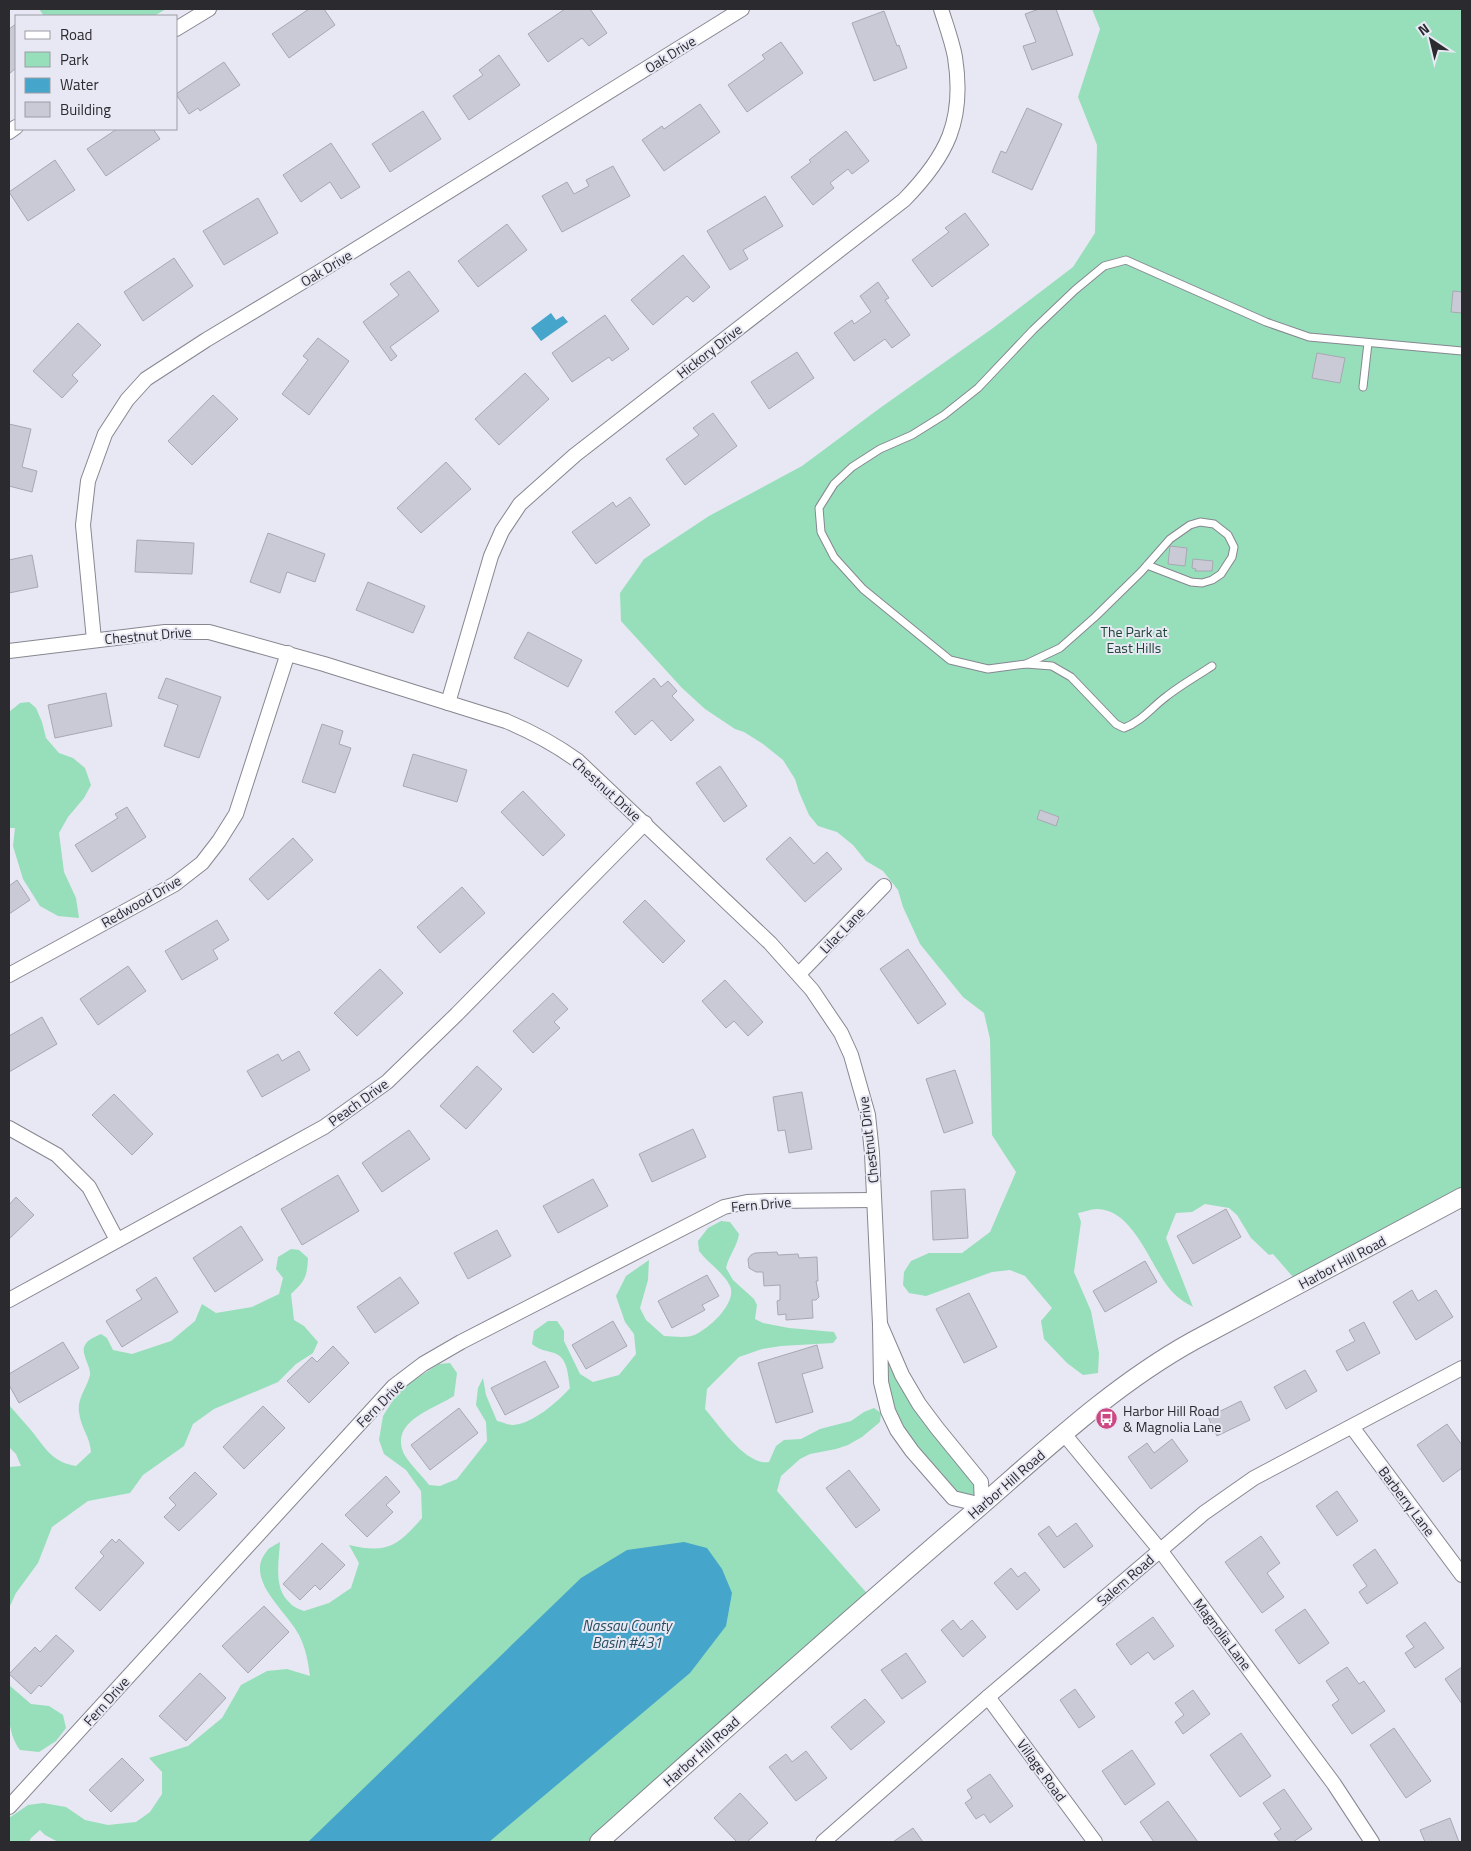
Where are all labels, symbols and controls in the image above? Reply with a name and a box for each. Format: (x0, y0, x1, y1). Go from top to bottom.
legend (15, 15, 178, 130)
north arrow (1406, 15, 1456, 65)
text: N (1413, 18, 1433, 40)
text: Road (60, 23, 92, 46)
street label: Oak Drive (640, 30, 700, 78)
text: Park (60, 48, 89, 71)
text: Water (60, 73, 99, 96)
text: Building (60, 98, 111, 121)
street label: Oak Drive (296, 244, 356, 292)
street label: Hickory Drive (672, 319, 746, 383)
street label: Chestnut Drive (104, 621, 192, 649)
park label: The Park at East Hills (1101, 621, 1167, 658)
street label: Chestnut Drive (568, 752, 646, 826)
street label: Redwood Drive (97, 870, 185, 932)
street label: Lilac Lane (814, 902, 870, 958)
street label: Peach Drive (324, 1073, 392, 1131)
street label: Chestnut Drive (852, 1095, 884, 1185)
street label: Fern Drive (730, 1191, 792, 1217)
street label: Harbor Hill Road (1295, 1230, 1389, 1294)
street label: Fern Drive (351, 1374, 409, 1432)
place label: Harbor Hill Road & Magnolia Lane (1123, 1400, 1221, 1437)
bus stop icon: Harbor Hill Road & Magnolia Lane (1095, 1406, 1119, 1430)
street label: Harbor Hill Road (963, 1444, 1049, 1524)
street label: Barberry Lane (1374, 1462, 1440, 1540)
street label: Salem Road (1092, 1549, 1158, 1611)
street label: Magnolia Lane (1189, 1594, 1257, 1674)
water label: Nassau County Basin #431 (582, 1614, 674, 1654)
street label: Fern Drive (78, 1672, 134, 1730)
street label: Harbor Hill Road (658, 1711, 744, 1791)
street label: Village Road (1012, 1735, 1072, 1805)

